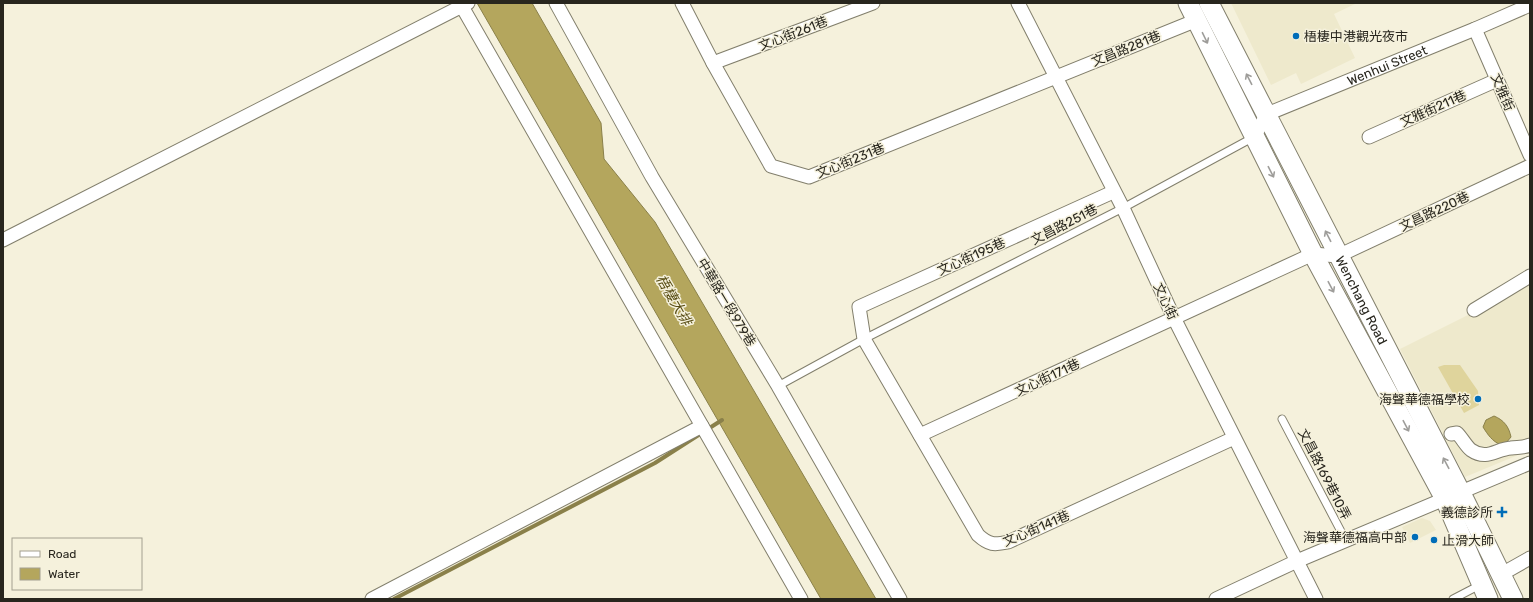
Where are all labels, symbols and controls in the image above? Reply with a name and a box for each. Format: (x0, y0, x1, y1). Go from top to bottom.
street label: 文心街261巷 (757, 13, 830, 54)
street label: 文昌路281巷 (1089, 28, 1163, 69)
place label: 梧棲中港觀光夜市 (1304, 29, 1408, 44)
one-way arrow (1202, 31, 1210, 43)
marker: 梧棲中港觀光夜市 (1291, 31, 1301, 41)
street label: Wenhui Street (1345, 42, 1429, 88)
street label: 文雅街 (1488, 71, 1517, 113)
one-way arrow (1244, 74, 1252, 86)
street label: 文雅街211巷 (1398, 87, 1469, 130)
street label: 文心街231巷 (814, 140, 887, 181)
one-way arrow (1268, 165, 1275, 177)
street label: 文昌路220巷 (1397, 189, 1472, 234)
street label: 文昌路251巷 (1028, 201, 1100, 248)
one-way arrow (1324, 230, 1331, 242)
street label: 文心街195巷 (935, 235, 1008, 278)
street label: Wenchang Road (1332, 254, 1390, 347)
street label: 中華路一段979巷 (694, 255, 759, 349)
water label: 梧棲大排 (652, 272, 696, 330)
street label: 文心街 (1151, 280, 1181, 322)
one-way arrow (1327, 281, 1335, 293)
street label: 文心街171巷 (1012, 356, 1082, 399)
place label: 海聲華德福學校 (1379, 392, 1470, 407)
marker: 海聲華德福學校 (1473, 394, 1483, 404)
one-way arrow (1403, 420, 1410, 432)
street label: 文昌路169巷10弄 (1295, 426, 1354, 522)
one-way arrow (1442, 458, 1449, 470)
place label: 義德診所 (1441, 505, 1493, 520)
marker: 義德診所 (1496, 506, 1508, 518)
street label: 文心街141巷 (1001, 508, 1072, 549)
place label: 海聲華德福高中部 (1303, 530, 1407, 545)
marker: 海聲華德福高中部 (1410, 532, 1420, 542)
place label: 止滑大師 (1442, 533, 1494, 548)
marker: 止滑大師 (1429, 535, 1439, 545)
legend (12, 538, 142, 590)
text: Road (48, 547, 76, 561)
text: Water (48, 567, 80, 581)

